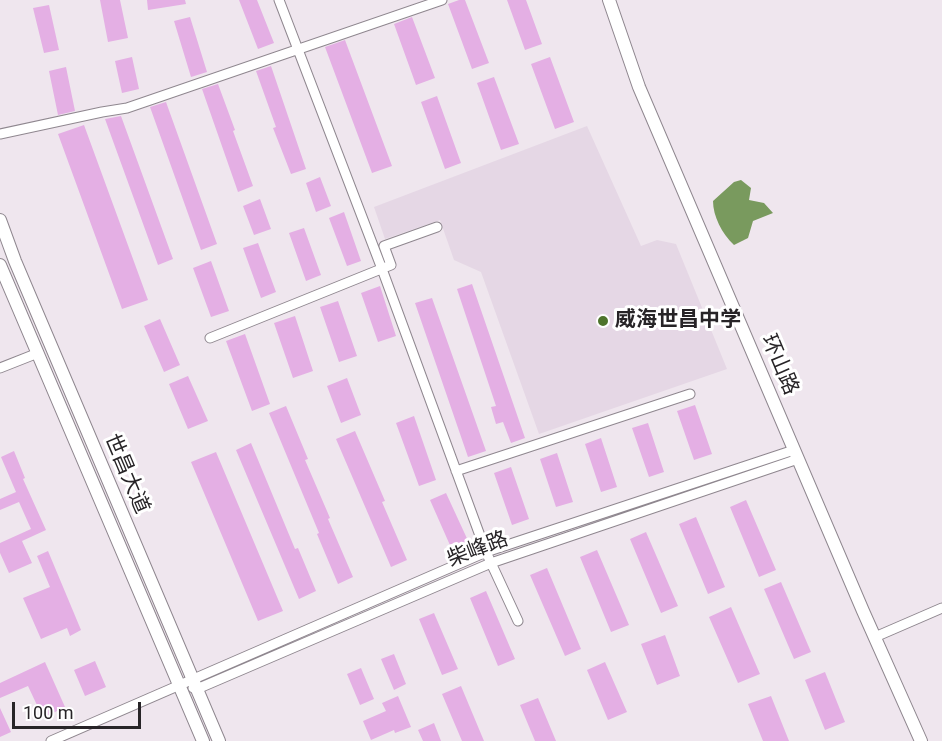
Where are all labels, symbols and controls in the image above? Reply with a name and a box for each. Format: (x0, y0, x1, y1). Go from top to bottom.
place label: 威海世昌中学 (615, 308, 741, 334)
marker: 威海世昌中学 (596, 314, 610, 328)
street label: 环山路 (755, 331, 803, 399)
street label: 世昌大道 (98, 430, 154, 518)
street label: 柴峰路 (444, 527, 512, 573)
scale bar (15, 690, 144, 728)
text: 100 m (23, 702, 74, 723)

